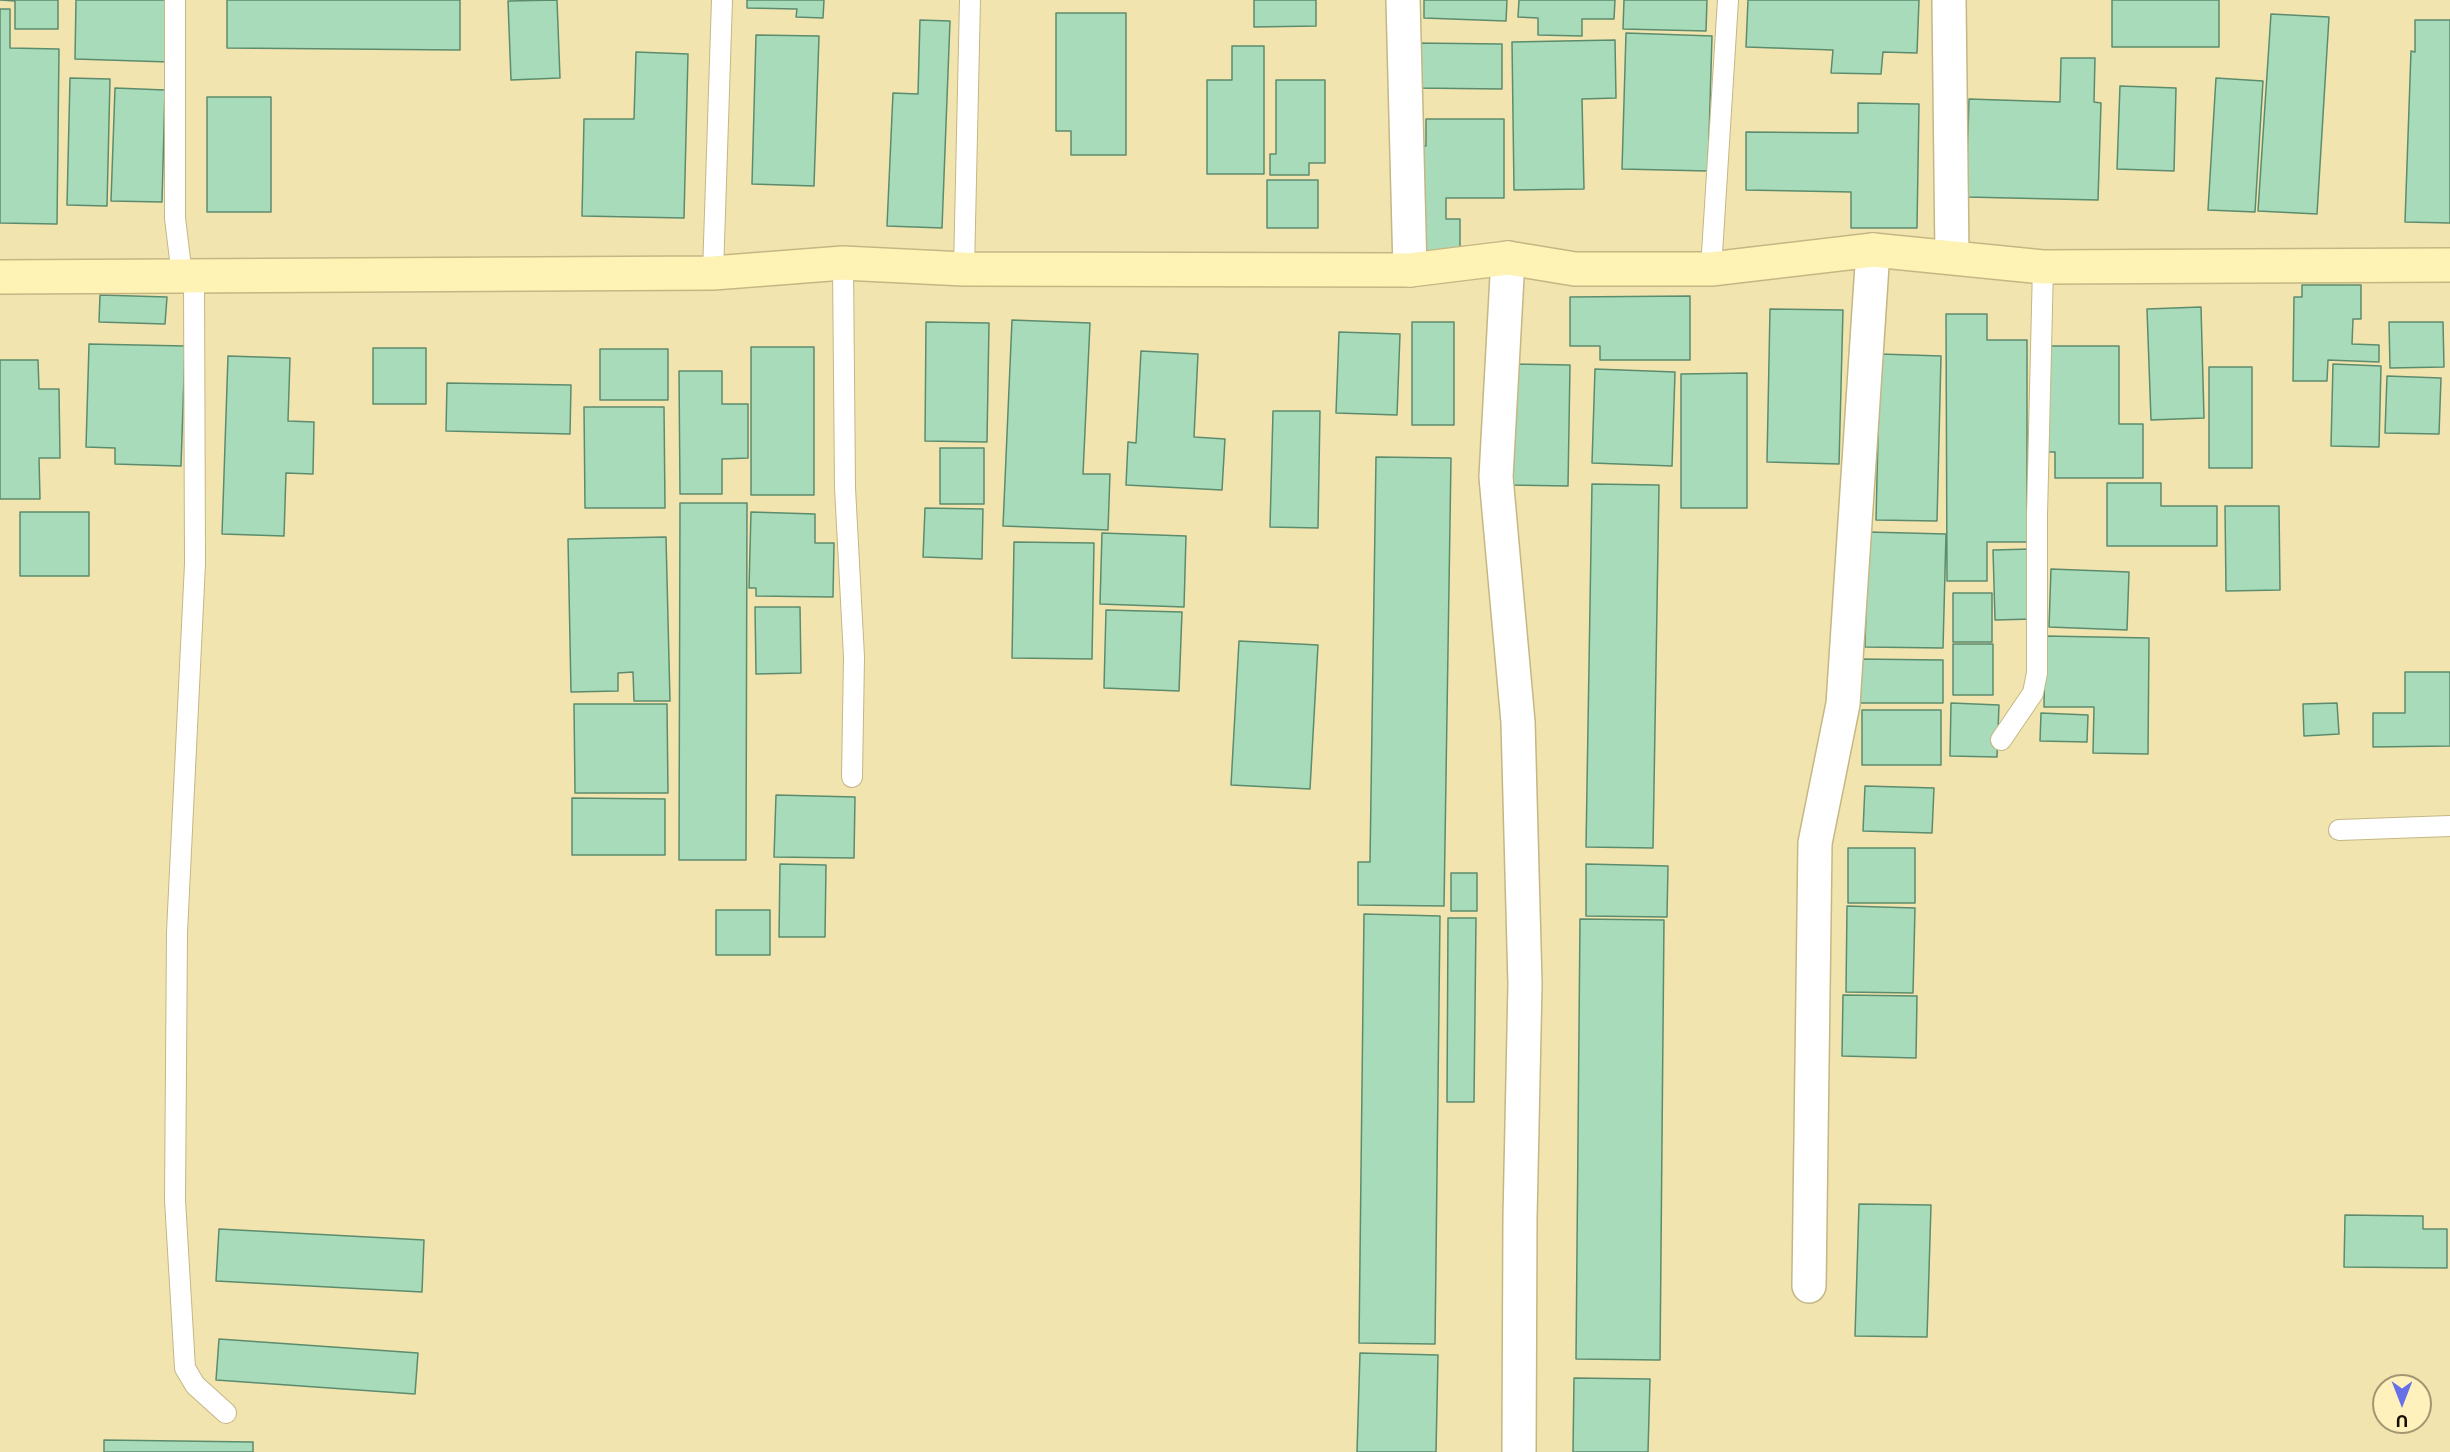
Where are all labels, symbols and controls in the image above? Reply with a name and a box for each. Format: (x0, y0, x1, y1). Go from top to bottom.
north arrow (2372, 1374, 2432, 1434)
text: U (2396, 1411, 2408, 1430)

